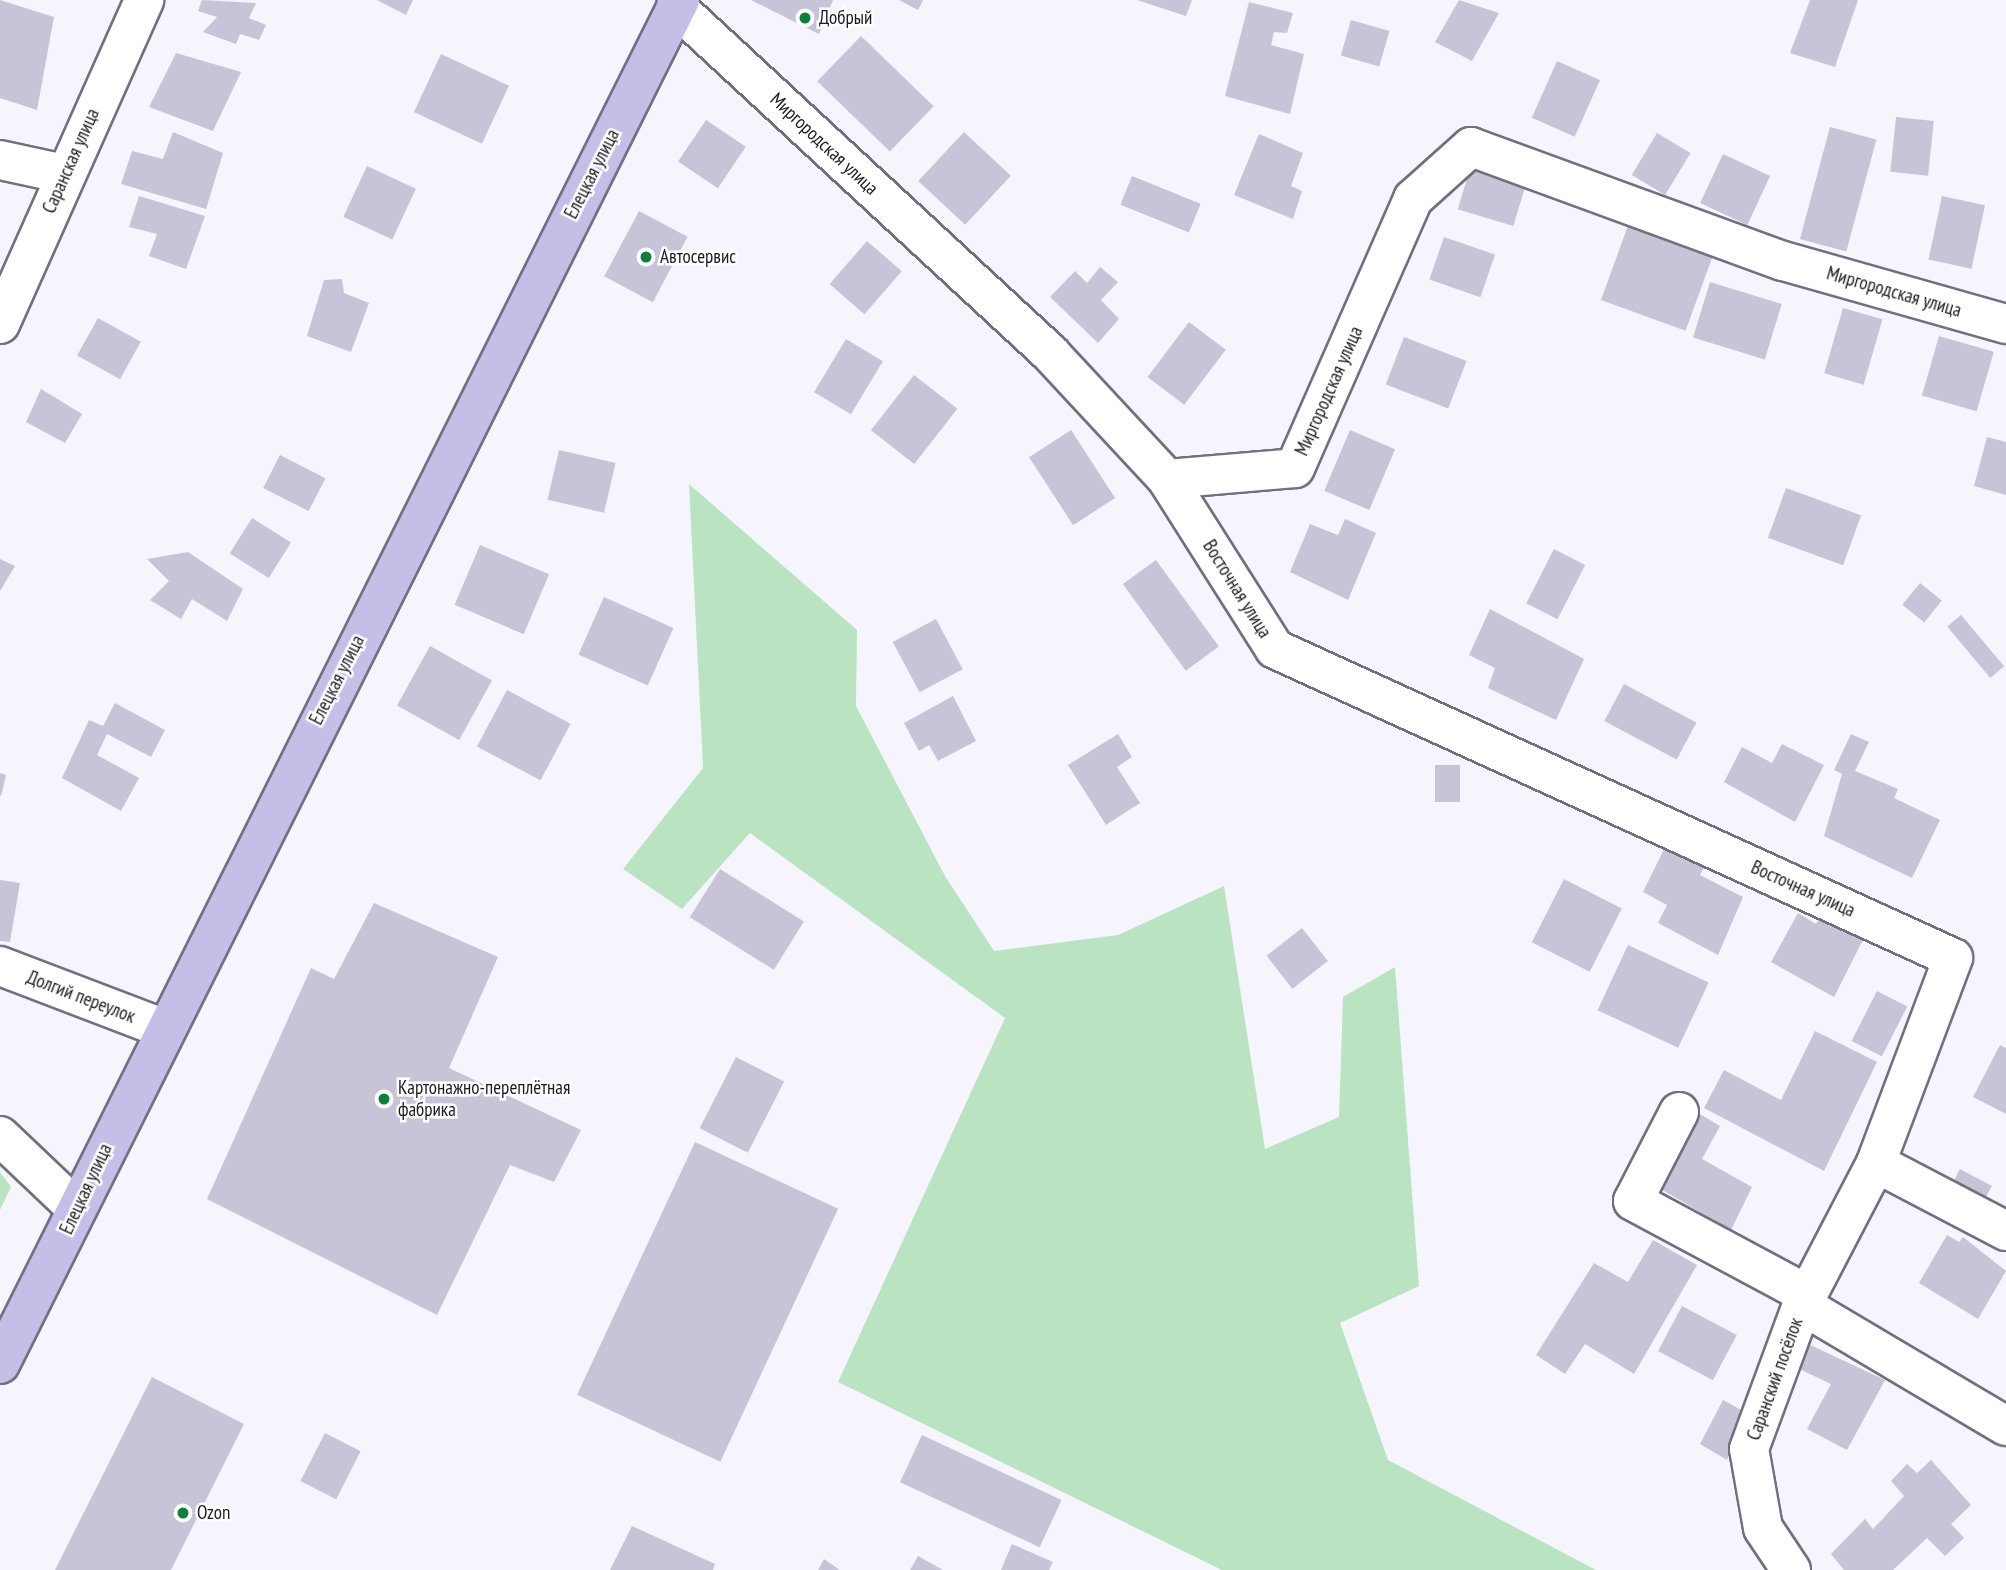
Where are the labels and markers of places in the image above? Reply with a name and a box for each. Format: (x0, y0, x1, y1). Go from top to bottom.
place label: Добрый (819, 7, 872, 29)
marker: Добрый (797, 10, 813, 26)
place label: Автосервис (660, 246, 736, 268)
marker: Автосервис (638, 249, 654, 265)
place label: Картонажно-переплётная фабрика (398, 1077, 570, 1121)
marker: Картонажно-переплётная фабрика (376, 1091, 392, 1107)
place label: Ozon (197, 1502, 230, 1524)
marker: Ozon (175, 1505, 191, 1521)

